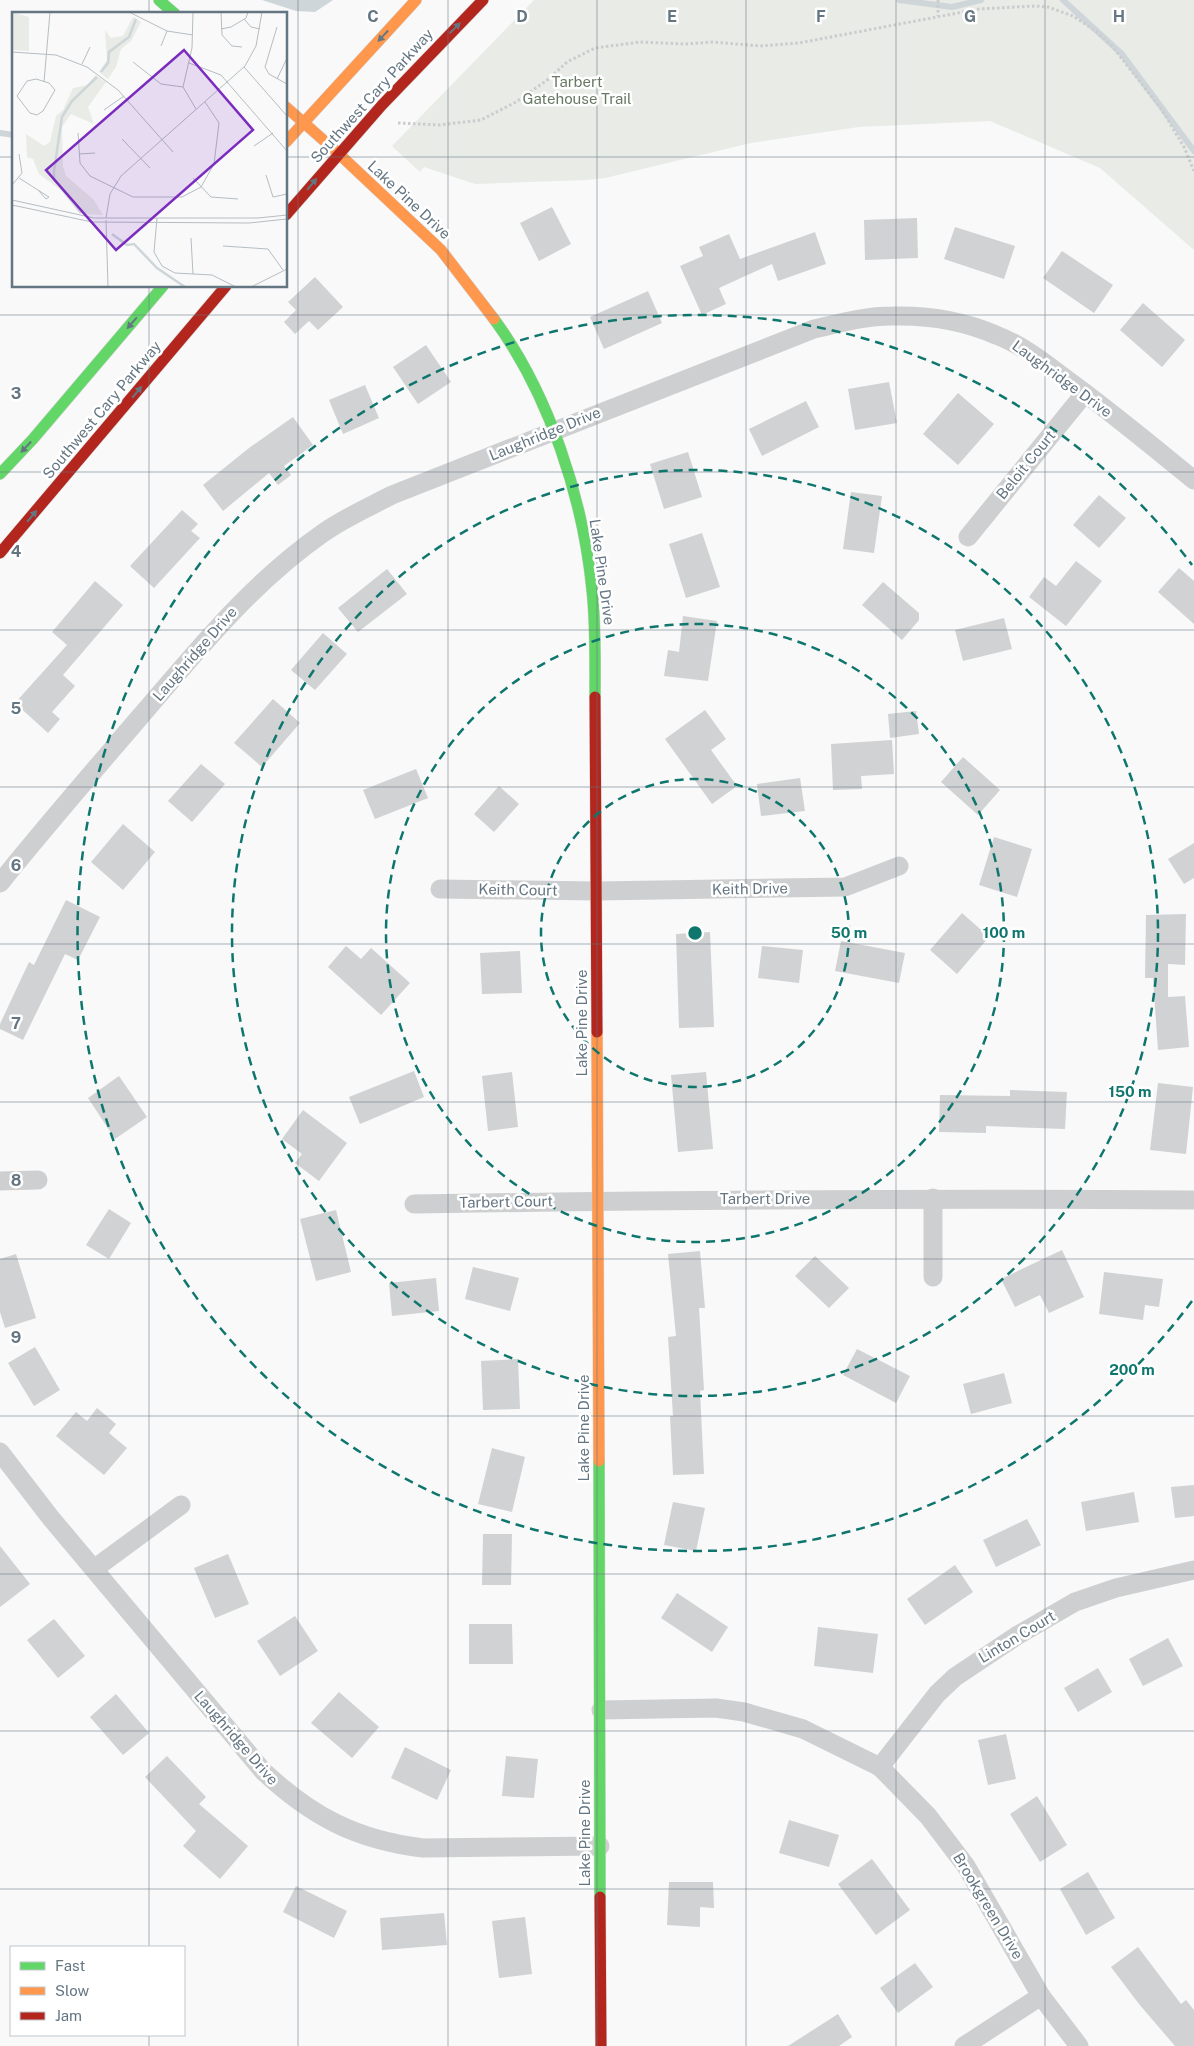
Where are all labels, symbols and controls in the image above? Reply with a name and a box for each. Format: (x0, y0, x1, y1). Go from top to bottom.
text: C (367, 7, 379, 26)
text: D (516, 7, 528, 26)
text: E (667, 7, 677, 26)
text: F (816, 7, 826, 26)
text: G (964, 7, 976, 26)
text: H (1113, 7, 1125, 26)
inset map (12, 12, 288, 288)
one-way arrow (448, 22, 460, 34)
street label: Southwest Cary Parkway (307, 25, 436, 166)
one-way arrow (377, 29, 389, 41)
park label: Tarbert Gatehouse Trail (522, 73, 632, 107)
street label: Lake Pine Drive (364, 157, 454, 242)
one-way arrow (307, 178, 318, 191)
one-way arrow (126, 317, 137, 330)
street label: Southwest Cary Parkway (39, 337, 164, 482)
street label: Laughridge Drive (1009, 337, 1115, 420)
text: 3 (11, 384, 21, 403)
one-way arrow (131, 386, 143, 398)
street label: Laughridge Drive (487, 403, 603, 464)
street label: Beloit Court (993, 427, 1059, 502)
one-way arrow (20, 440, 32, 452)
one-way arrow (26, 510, 37, 522)
street label: Lake Pine Drive (587, 518, 618, 626)
text: 4 (11, 542, 22, 561)
street label: Laughridge Drive (149, 603, 240, 704)
text: 5 (11, 699, 22, 718)
text: 6 (11, 856, 21, 875)
street label: Keith Drive (712, 879, 788, 898)
street label: Keith Court (478, 880, 558, 899)
centre of rings (686, 924, 704, 942)
text: 50 m (831, 924, 867, 941)
text: 100 m (983, 924, 1025, 941)
street label: Lake Pine Drive (573, 970, 590, 1076)
text: 7 (11, 1014, 21, 1033)
text: 150 m (1108, 1083, 1152, 1100)
text: 8 (11, 1171, 22, 1190)
street label: Tarbert Drive (720, 1190, 810, 1207)
street label: Tarbert Court (459, 1192, 553, 1211)
text: 9 (11, 1328, 21, 1347)
text: 200 m (1109, 1361, 1155, 1378)
street label: Lake Pine Drive (575, 1375, 592, 1481)
street label: Linton Court (975, 1607, 1058, 1666)
street label: Laughridge Drive (191, 1687, 282, 1788)
street label: Lake Pine Drive (576, 1780, 593, 1886)
street label: Brookgreen Drive (950, 1849, 1027, 1962)
legend (10, 1946, 185, 2036)
text: Fast (55, 1957, 85, 1974)
text: Slow (55, 1982, 90, 1999)
text: Jam (55, 2007, 82, 2024)

